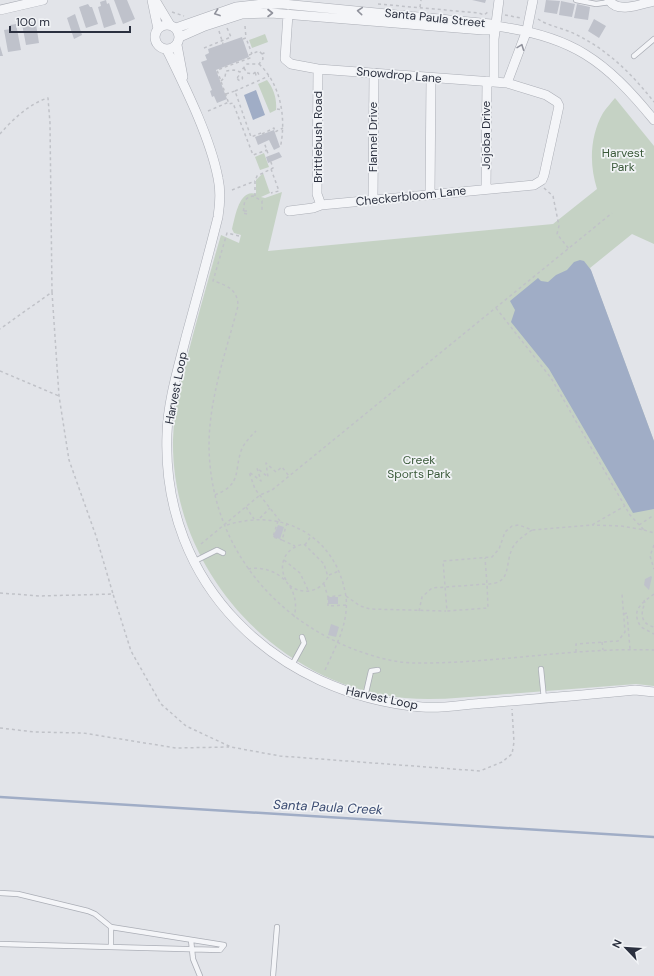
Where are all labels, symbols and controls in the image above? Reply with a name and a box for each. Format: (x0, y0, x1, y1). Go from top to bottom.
street label: Santa Paula Street (384, 5, 486, 31)
one-way arrow (357, 6, 363, 15)
scale bar (10, 8, 130, 34)
one-way arrow (214, 9, 221, 17)
one-way arrow (267, 9, 273, 17)
text: 100 m (16, 14, 50, 30)
one-way arrow (517, 43, 525, 50)
street label: Snowdrop Lane (356, 63, 443, 87)
street label: Brittlebush Road (310, 91, 326, 183)
street label: Jojoba Drive (478, 100, 494, 169)
street label: Flannel Drive (365, 102, 381, 172)
park label: Harvest Park (602, 145, 645, 175)
street label: Checkerbloom Lane (355, 182, 467, 210)
street label: Harvest Loop (161, 350, 191, 426)
park label: Creek Sports Park (387, 452, 451, 482)
street label: Harvest Loop (344, 683, 420, 713)
water label: Santa Paula Creek (273, 796, 383, 818)
north arrow (606, 928, 646, 968)
text: N (609, 937, 625, 950)

